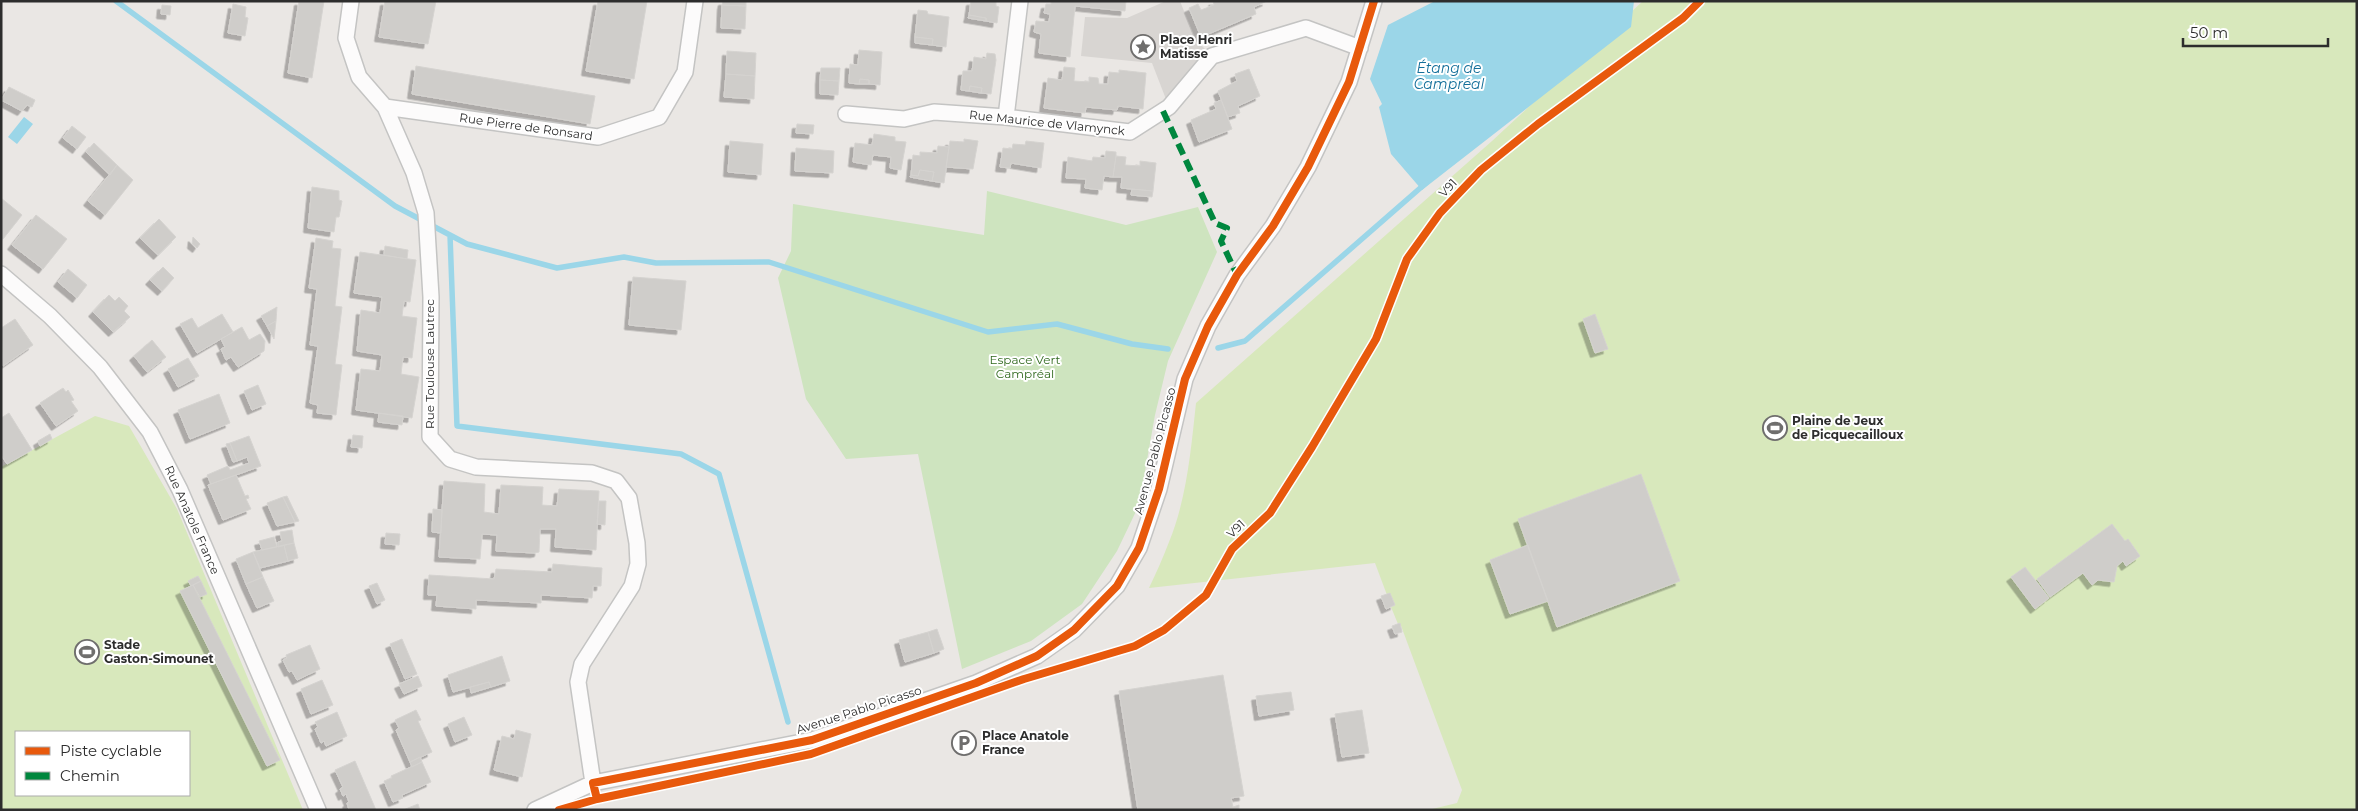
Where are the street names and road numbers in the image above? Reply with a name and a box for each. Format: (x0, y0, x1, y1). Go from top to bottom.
street label: Rue Maurice de Vlamynck (968, 107, 1127, 138)
street label: Rue Pierre de Ronsard (458, 110, 594, 143)
street label: V91 (1435, 175, 1460, 200)
street label: Rue Toulouse Lautrec (422, 299, 437, 429)
street label: Avenue Pablo Picasso (1130, 386, 1179, 516)
street label: Rue Anatole France (162, 463, 223, 577)
street label: V91 (1223, 516, 1248, 541)
street label: Avenue Pablo Picasso (794, 682, 923, 737)

